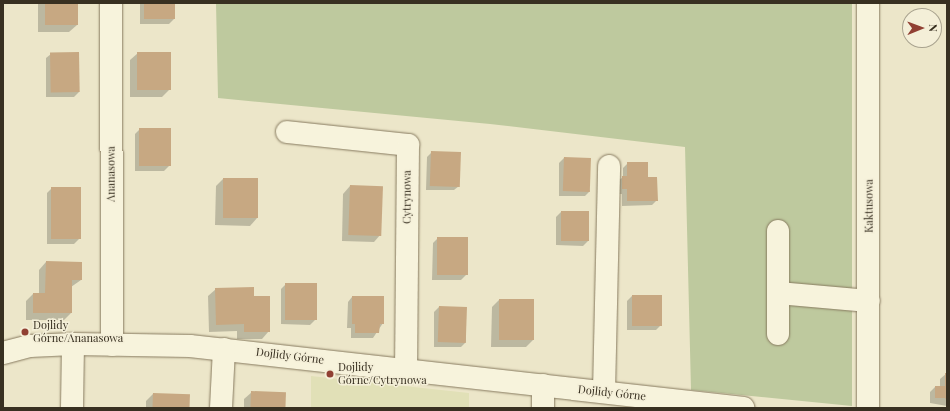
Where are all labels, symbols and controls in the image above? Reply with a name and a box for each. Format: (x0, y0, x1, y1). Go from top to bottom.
north arrow (902, 8, 942, 48)
text: N (926, 24, 941, 32)
street label: Ananasowa (104, 146, 118, 202)
street label: Cytrynowa (400, 170, 414, 224)
street label: Kaktusowa (862, 179, 876, 233)
place label: Dojlidy Górne/Ananasowa (33, 319, 123, 345)
marker: Dojlidy Górne/Ananasowa (20, 327, 30, 337)
street label: Dojlidy Górne (255, 345, 325, 367)
place label: Dojlidy Górne/Cytrynowa (338, 361, 427, 387)
marker: Dojlidy Górne/Cytrynowa (325, 369, 335, 379)
street label: Dojlidy Górne (577, 383, 647, 403)

